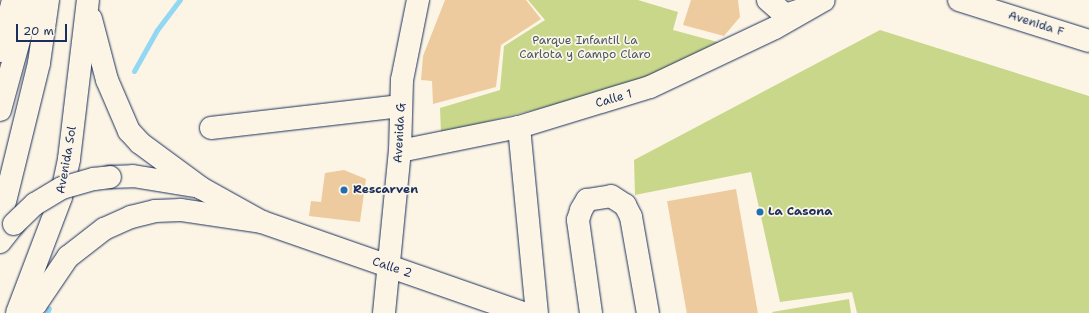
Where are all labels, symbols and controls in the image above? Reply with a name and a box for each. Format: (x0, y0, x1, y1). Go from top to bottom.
street label: Avenida F (1006, 8, 1066, 40)
scale bar (18, 16, 69, 42)
text: 20 m (23, 23, 54, 39)
park label: Parque Infantil La Carlota y Campo Claro (519, 34, 651, 62)
street label: Calle 1 (594, 87, 634, 111)
street label: Avenida G (391, 103, 409, 163)
street label: Avenida Sol (54, 125, 80, 195)
place label: Rescarven (353, 183, 418, 197)
marker: Rescarven (338, 184, 350, 196)
place label: La Casona (768, 205, 833, 219)
marker: La Casona (755, 207, 765, 217)
street label: Calle 2 (370, 255, 414, 281)

